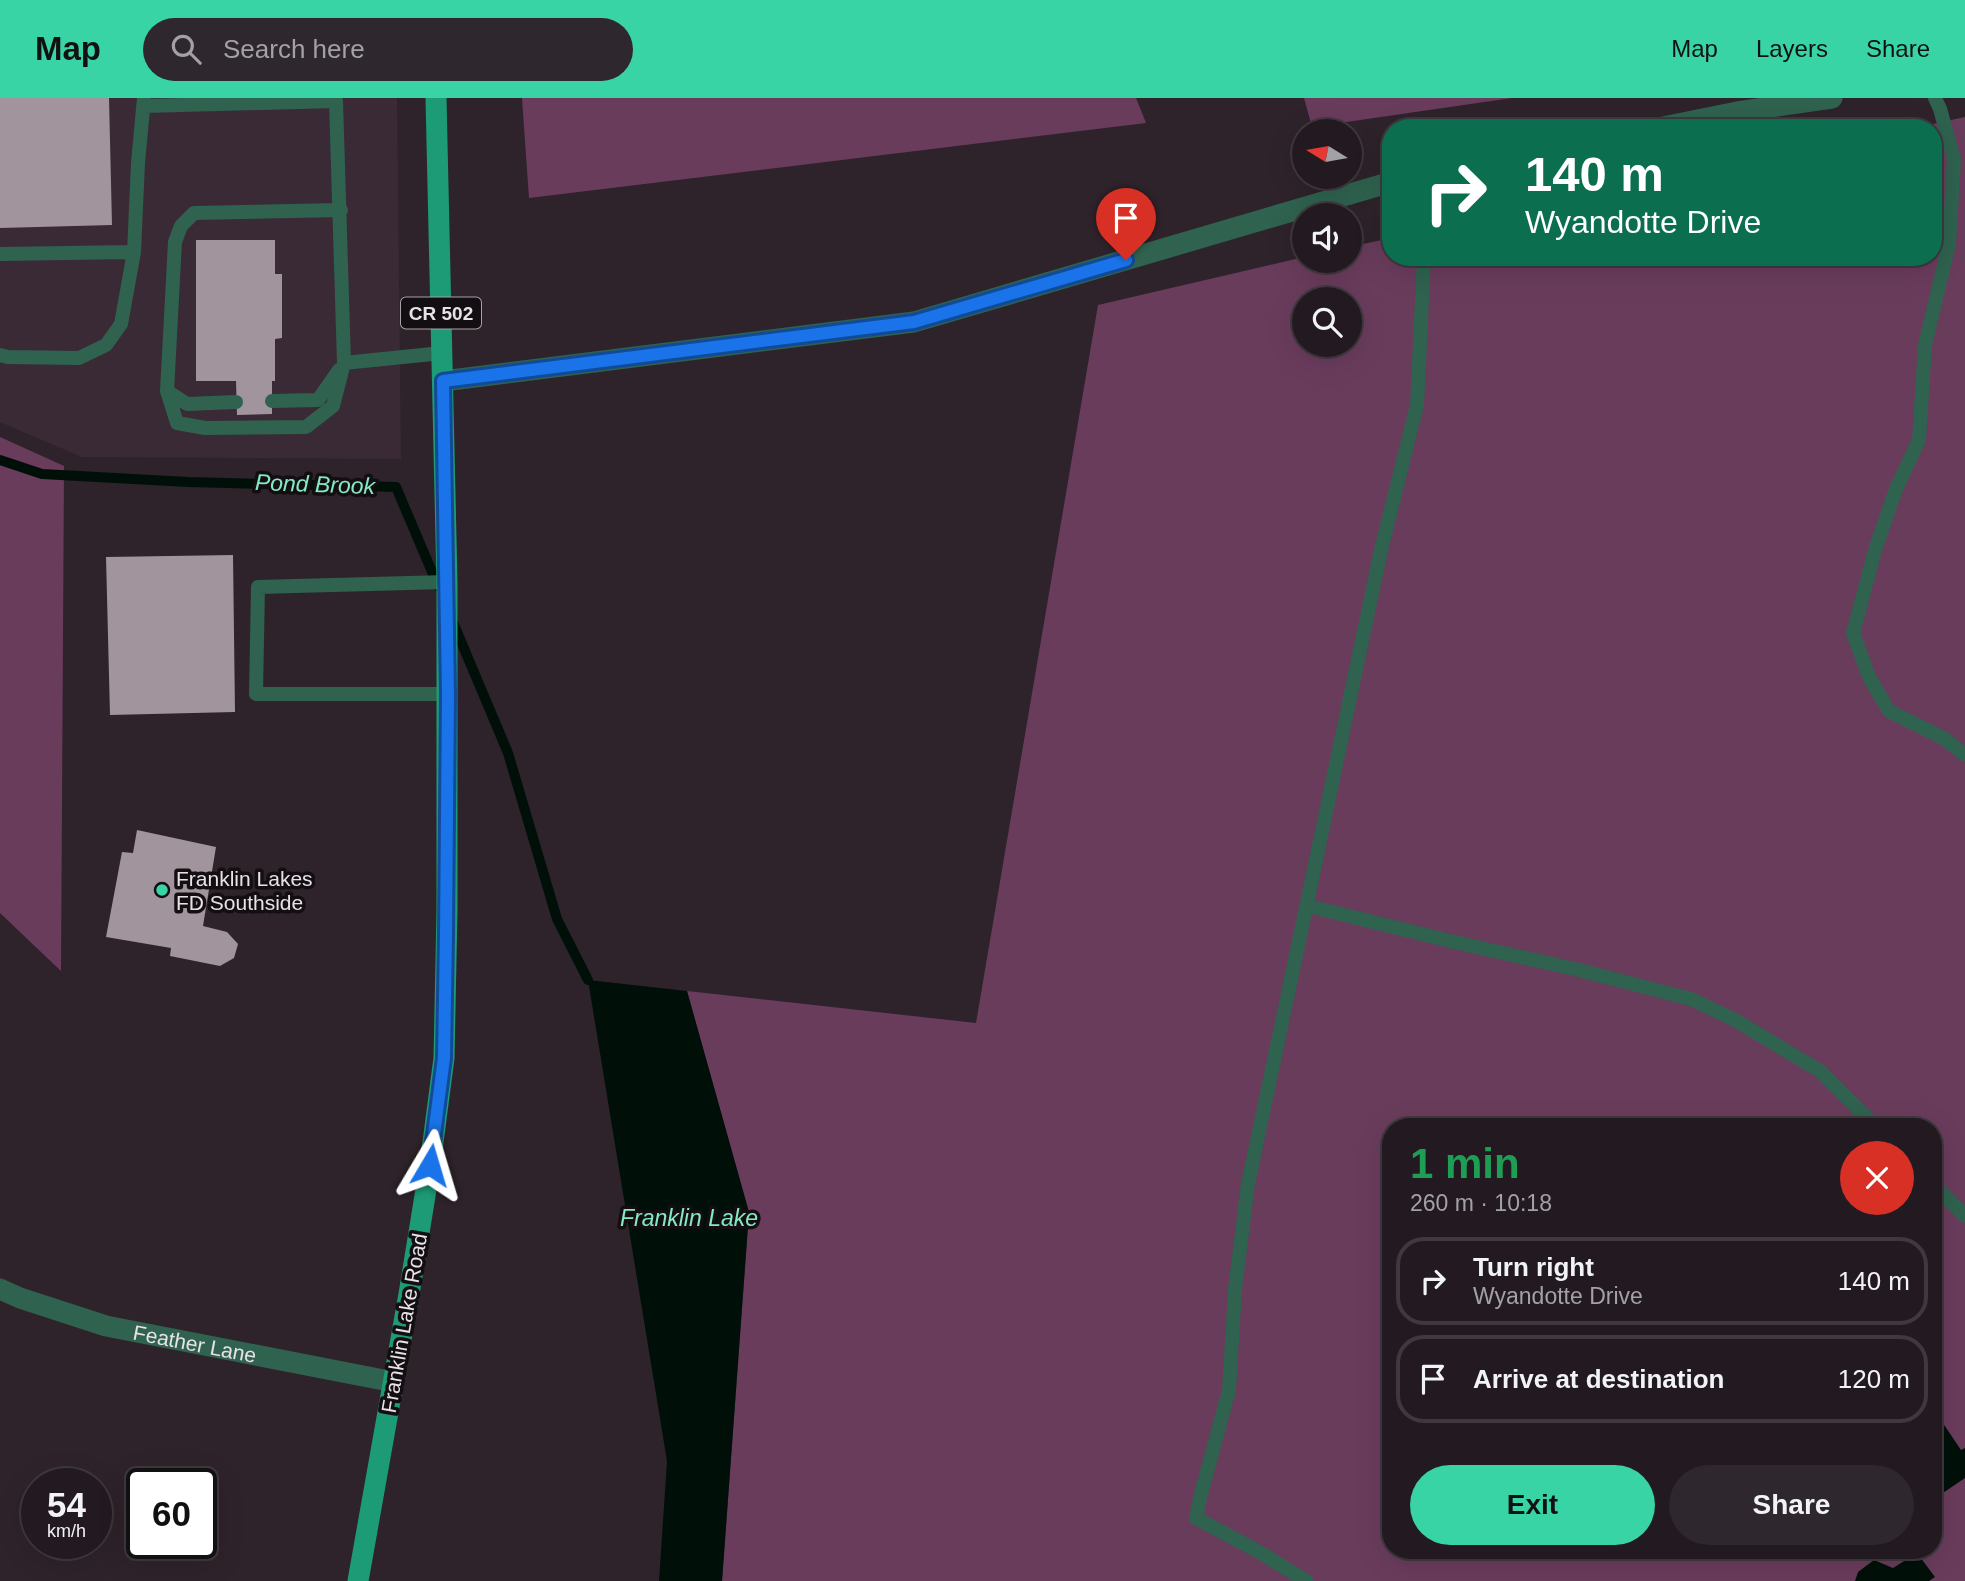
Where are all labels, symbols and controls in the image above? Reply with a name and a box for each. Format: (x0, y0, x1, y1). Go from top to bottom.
search box (143, 18, 633, 81)
text: Map (35, 30, 101, 67)
icon: search (167, 30, 205, 68)
text: Search here (223, 34, 365, 64)
text: Map (1671, 35, 1718, 62)
text: Layers (1756, 35, 1828, 62)
text: Share (1866, 35, 1930, 62)
north arrow (1292, 119, 1362, 189)
map controls (1292, 119, 1362, 357)
icon: right (1410, 147, 1501, 238)
text: 140 m (1525, 147, 1664, 201)
pin (1096, 188, 1156, 260)
icon: arrive (1107, 199, 1145, 237)
button: sound (1292, 203, 1362, 273)
text: Wyandotte Drive (1525, 204, 1761, 240)
button: search (1292, 287, 1362, 357)
road number: CR 502 (401, 298, 481, 328)
water label: Pond Brook (254, 469, 377, 499)
place label: Franklin Lakes FD Southside (176, 867, 313, 914)
marker: Franklin Lakes FD Southside (154, 882, 170, 898)
position arrow (393, 1128, 467, 1202)
text: 1 min (1410, 1140, 1520, 1187)
button: close (1840, 1141, 1914, 1215)
text: 260 m · 10:18 (1410, 1190, 1552, 1216)
water label: Franklin Lake (620, 1205, 758, 1231)
street label: Franklin Lake Road (377, 1231, 431, 1415)
text: Turn right (1473, 1252, 1594, 1282)
icon: right (1414, 1262, 1452, 1300)
text: 140 m (1838, 1266, 1910, 1296)
text: Wyandotte Drive (1473, 1283, 1643, 1309)
street label: Feather Lane (131, 1320, 259, 1367)
icon: arrive (1414, 1360, 1452, 1398)
text: Arrive at destination (1473, 1364, 1724, 1394)
text: 120 m (1838, 1364, 1910, 1394)
button: Exit (1410, 1465, 1655, 1545)
button: Share (1669, 1465, 1914, 1545)
speed limit sign: 60 (126, 1468, 217, 1559)
text: 54 (47, 1485, 86, 1524)
text: km/h (47, 1521, 86, 1541)

